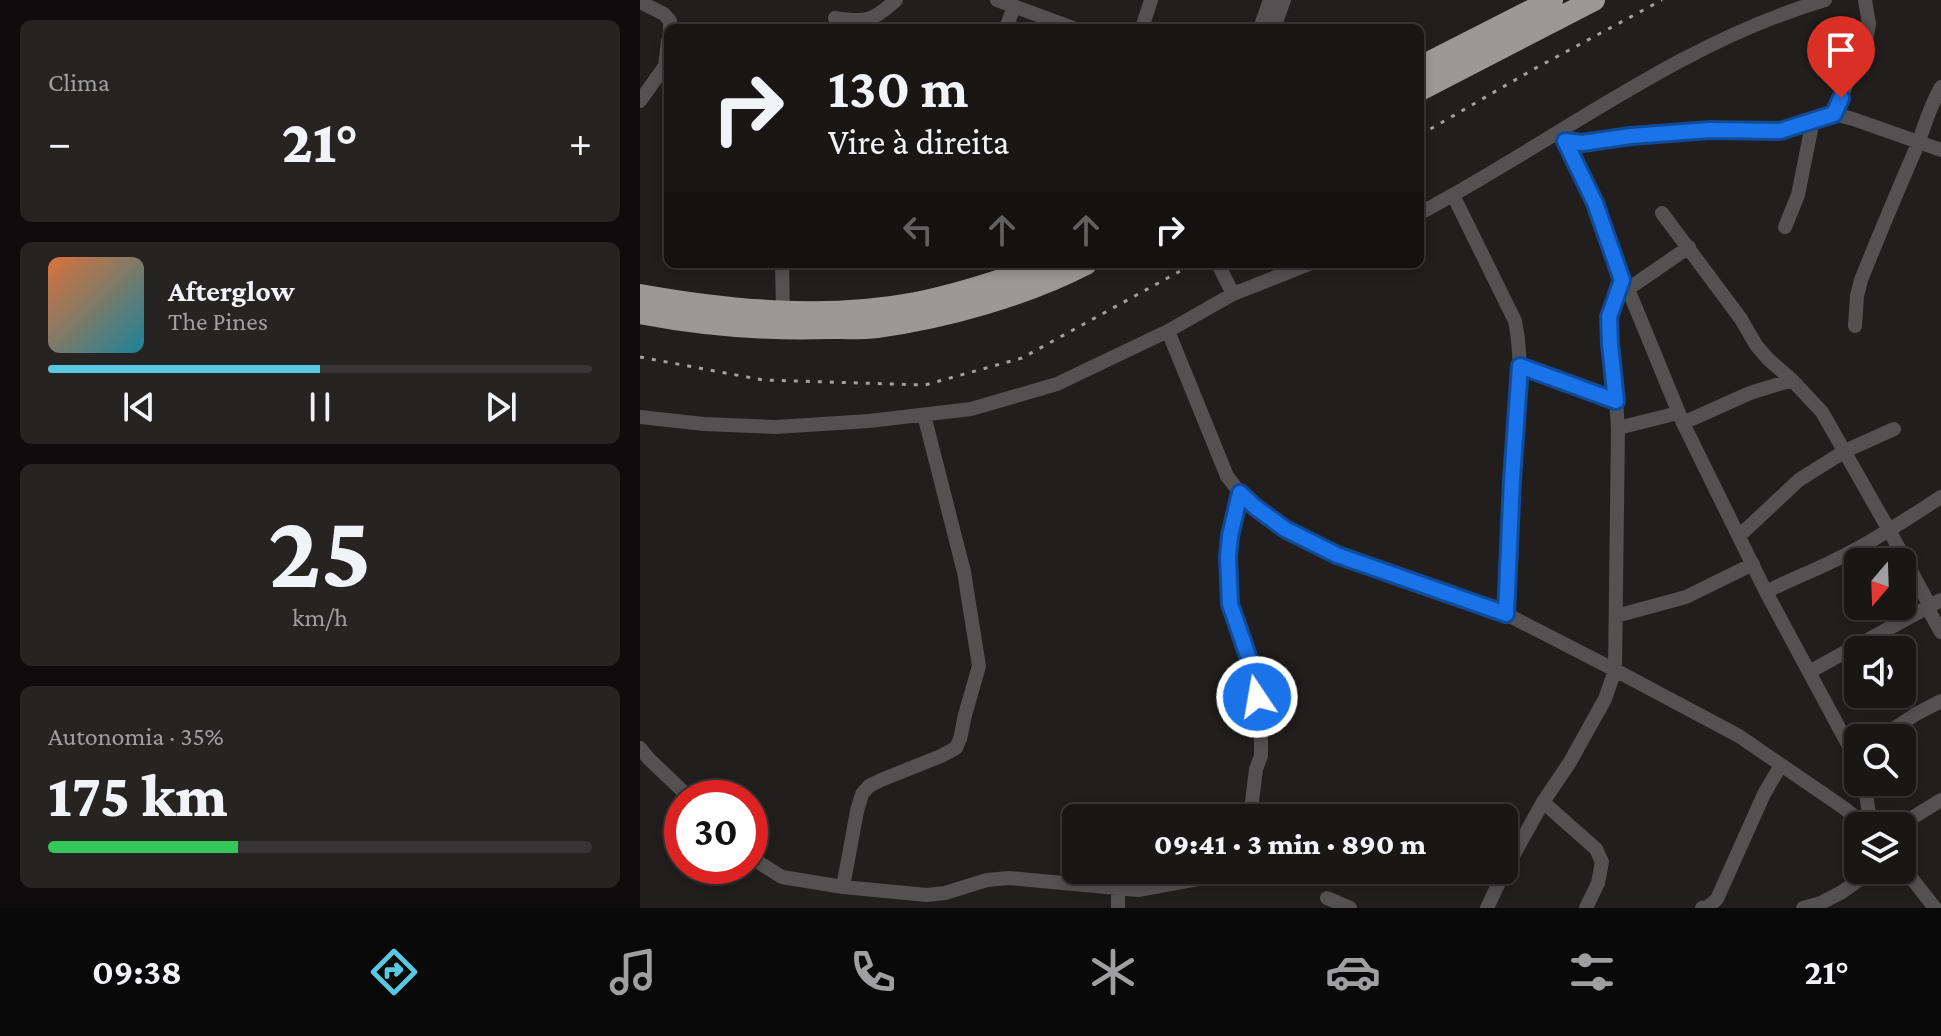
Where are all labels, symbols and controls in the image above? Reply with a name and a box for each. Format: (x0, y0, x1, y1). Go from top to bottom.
pin (1807, 16, 1875, 98)
icon: arrive (1819, 28, 1863, 72)
icon: right (696, 56, 800, 160)
text: 130 m (828, 57, 969, 119)
text: Clima (48, 68, 110, 97)
text: 21° (281, 108, 359, 175)
text: − (48, 118, 71, 166)
text: + (569, 118, 592, 166)
text: Vire à direita (828, 122, 1009, 162)
icon: left (896, 208, 940, 252)
icon: ahead (980, 208, 1024, 252)
icon: ahead (1064, 208, 1108, 252)
icon: right (1148, 208, 1192, 252)
text: Afterglow (168, 274, 295, 307)
text: The Pines (168, 307, 268, 336)
icon: previous (117, 385, 161, 429)
icon: pause (298, 385, 342, 429)
icon: next (479, 385, 523, 429)
text: 25 (268, 493, 372, 608)
north arrow (1844, 548, 1916, 620)
map controls (1844, 548, 1916, 884)
text: km/h (292, 603, 348, 632)
button: sound (1844, 636, 1916, 708)
position arrow (1215, 655, 1299, 739)
text: Autonomia · 35% (48, 722, 224, 751)
button: search (1844, 724, 1916, 796)
text: 175 km (48, 762, 228, 829)
speed limit sign: 30 (664, 780, 768, 884)
button: layers (1844, 812, 1916, 884)
text: 09:41 · 3 min · 890 m (1154, 827, 1426, 860)
icon: directions (366, 944, 422, 1000)
icon: music (605, 944, 661, 1000)
icon: phone (845, 944, 901, 1000)
icon: climate (1085, 944, 1141, 1000)
icon: car (1325, 944, 1381, 1000)
icon: filters (1564, 944, 1620, 1000)
text: 09:38 (92, 952, 182, 992)
text: 21° (1804, 952, 1849, 992)

